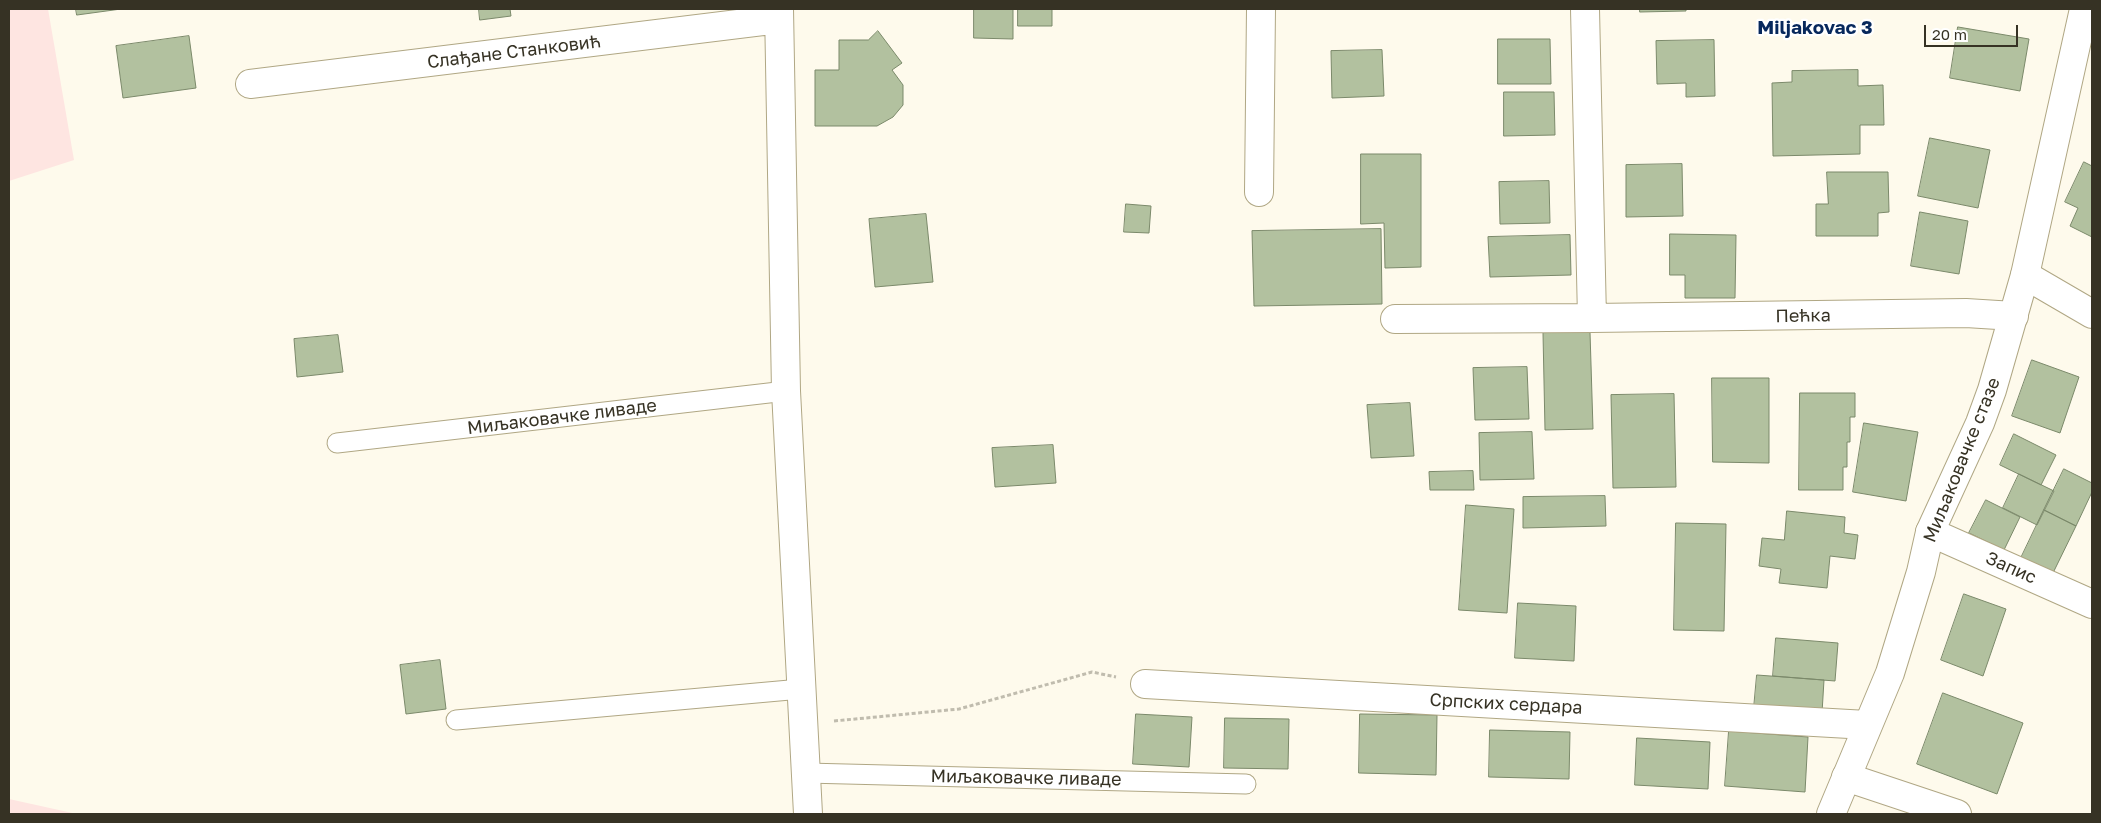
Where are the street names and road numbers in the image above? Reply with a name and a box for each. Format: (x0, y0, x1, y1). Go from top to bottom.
street label: Слађане Станковић (426, 31, 602, 73)
street label: Пећка (1775, 305, 1831, 327)
street label: Миљаковачке стазе (1919, 374, 2005, 546)
street label: Миљаковачке ливаде (466, 395, 658, 439)
street label: Запис (1982, 547, 2040, 589)
street label: Српских сердара (1429, 689, 1583, 719)
street label: Миљаковачке ливаде (930, 766, 1122, 790)

